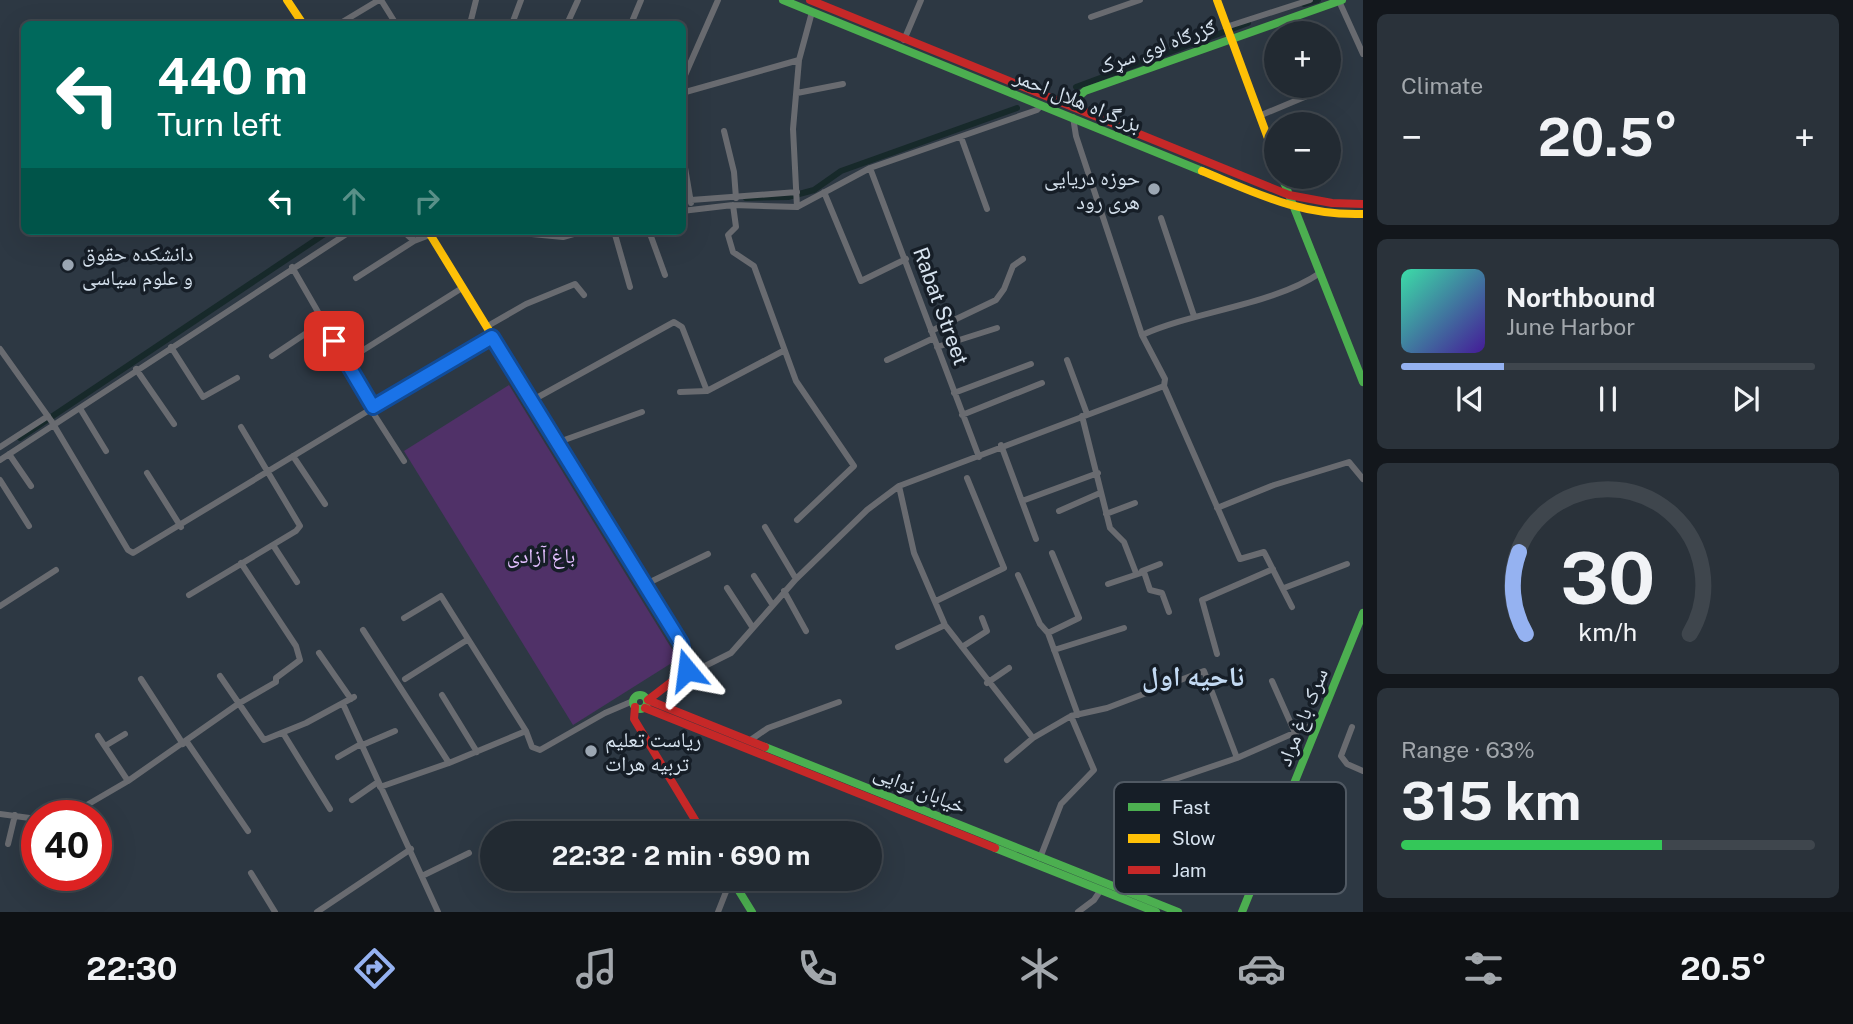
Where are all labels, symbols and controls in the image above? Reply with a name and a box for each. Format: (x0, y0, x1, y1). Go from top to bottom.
street label: ګزرګاه لوی سړک (1095, 13, 1220, 80)
map controls (1264, 21, 1341, 189)
button: + (1264, 21, 1341, 98)
text: 440 m (157, 47, 308, 105)
icon: left (42, 49, 133, 140)
street label: بزرگراه هلال احمر (1010, 63, 1145, 137)
text: Climate (1401, 72, 1483, 99)
text: Turn left (157, 106, 282, 143)
text: 20.5° (1538, 107, 1678, 168)
button: − (1264, 112, 1341, 189)
text: − (1401, 115, 1422, 160)
text: + (1794, 115, 1815, 160)
place label: حوزه دریایی هری رود (1044, 165, 1140, 214)
marker: حوزه دریایی هری رود (1146, 181, 1162, 197)
icon: left (262, 182, 300, 220)
icon: ahead (335, 182, 373, 220)
icon: right (408, 182, 446, 220)
place label: دانشکده حقوق و علوم سیاسی (82, 241, 194, 292)
street label: Rabat Street (908, 244, 974, 368)
marker: دانشکده حقوق و علوم سیاسی (60, 257, 76, 273)
text: Northbound (1506, 282, 1655, 313)
pin (304, 311, 364, 371)
text: June Harbor (1506, 313, 1635, 340)
icon: arrive (315, 322, 353, 360)
icon: previous (1451, 380, 1489, 418)
icon: pause (1589, 380, 1627, 418)
icon: next (1727, 380, 1765, 418)
text: 30 (1560, 536, 1656, 621)
park label: باغ آزادی (507, 543, 575, 569)
text: km/h (1579, 617, 1637, 647)
position arrow (650, 633, 724, 707)
district label: ناحیه اول (1142, 659, 1244, 693)
street label: سرک باغ مراد (1271, 664, 1334, 770)
place label: ریاست تعلیم تربیه هرات (605, 727, 701, 776)
text: Range · 63% (1401, 736, 1535, 763)
marker: ریاست تعلیم تربیه هرات (583, 743, 599, 759)
street label: خیابان نوایی (870, 759, 970, 820)
text: 315 km (1401, 771, 1581, 832)
legend (1114, 782, 1346, 894)
text: Fast (1172, 796, 1210, 818)
speed limit sign: 40 (21, 800, 112, 891)
text: Slow (1172, 827, 1216, 849)
text: 22:32 · 2 min · 690 m (552, 840, 810, 871)
text: Jam (1172, 859, 1206, 881)
icon: directions (350, 944, 399, 993)
icon: music (572, 944, 621, 993)
icon: phone (793, 944, 842, 993)
icon: climate (1015, 944, 1064, 993)
icon: car (1237, 944, 1286, 993)
icon: filters (1459, 944, 1508, 993)
text: 22:30 (86, 950, 177, 987)
text: 20.5° (1680, 950, 1767, 987)

